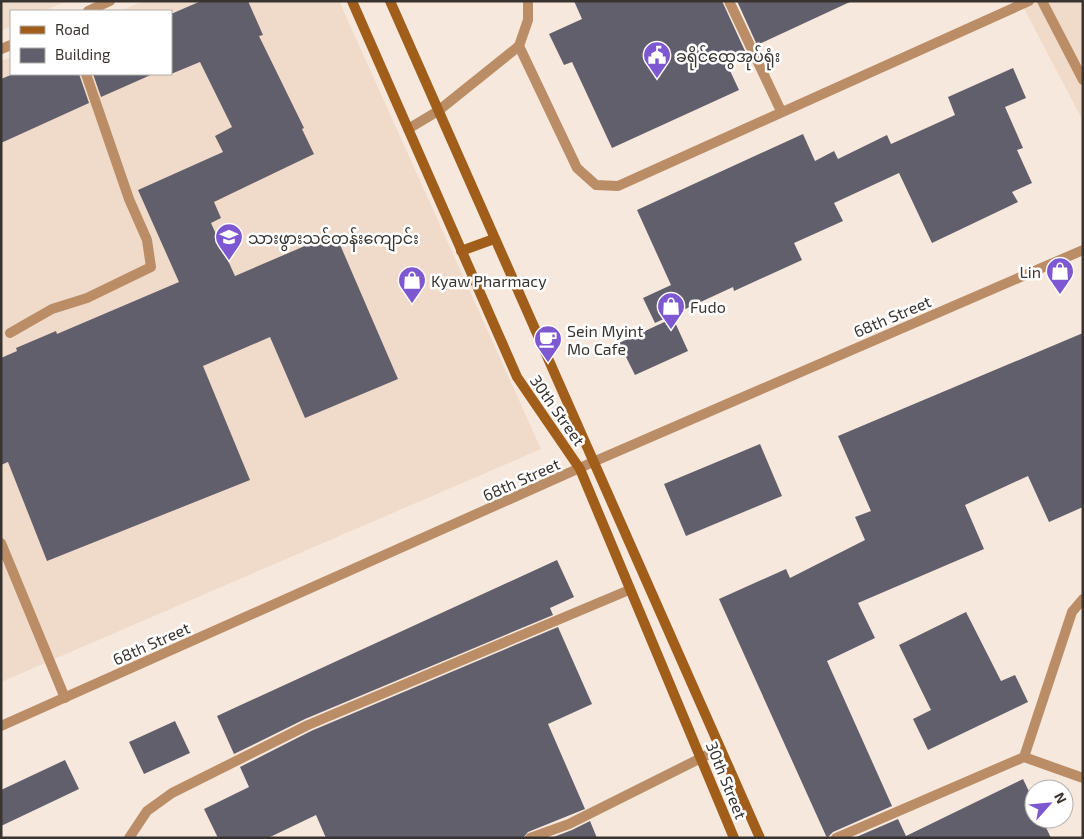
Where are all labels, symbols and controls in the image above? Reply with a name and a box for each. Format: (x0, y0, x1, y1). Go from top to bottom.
legend (10, 10, 172, 75)
text: Road (55, 20, 90, 38)
public building icon: ခရိုင်ထွေအုပ်ရုံး (642, 40, 672, 79)
text: Building (55, 45, 111, 63)
place label: ခရိုင်ထွေအုပ်ရုံး (676, 45, 780, 71)
school or university icon: သားဖွားသင်တန်းကျောင်း (214, 222, 244, 261)
place label: သားဖွားသင်တန်းကျောင်း (248, 227, 419, 252)
shop icon: Lin (1045, 256, 1075, 295)
place label: Lin (1020, 262, 1041, 281)
shop icon: Kyaw Pharmacy (397, 265, 427, 304)
place label: Kyaw Pharmacy (431, 271, 547, 290)
shop icon: Fudo (656, 291, 686, 330)
street label: 68th Street (850, 291, 934, 341)
place label: Fudo (690, 297, 726, 316)
place label: Sein Myint Mo Cafe (567, 321, 643, 358)
cafe icon: Sein Myint Mo Cafe (533, 324, 563, 363)
street label: 30th Street (527, 371, 589, 449)
street label: 68th Street (480, 454, 562, 504)
street label: 68th Street (110, 618, 192, 668)
street label: 30th Street (703, 738, 751, 822)
north arrow (1024, 779, 1074, 829)
text: N (1051, 790, 1071, 806)

